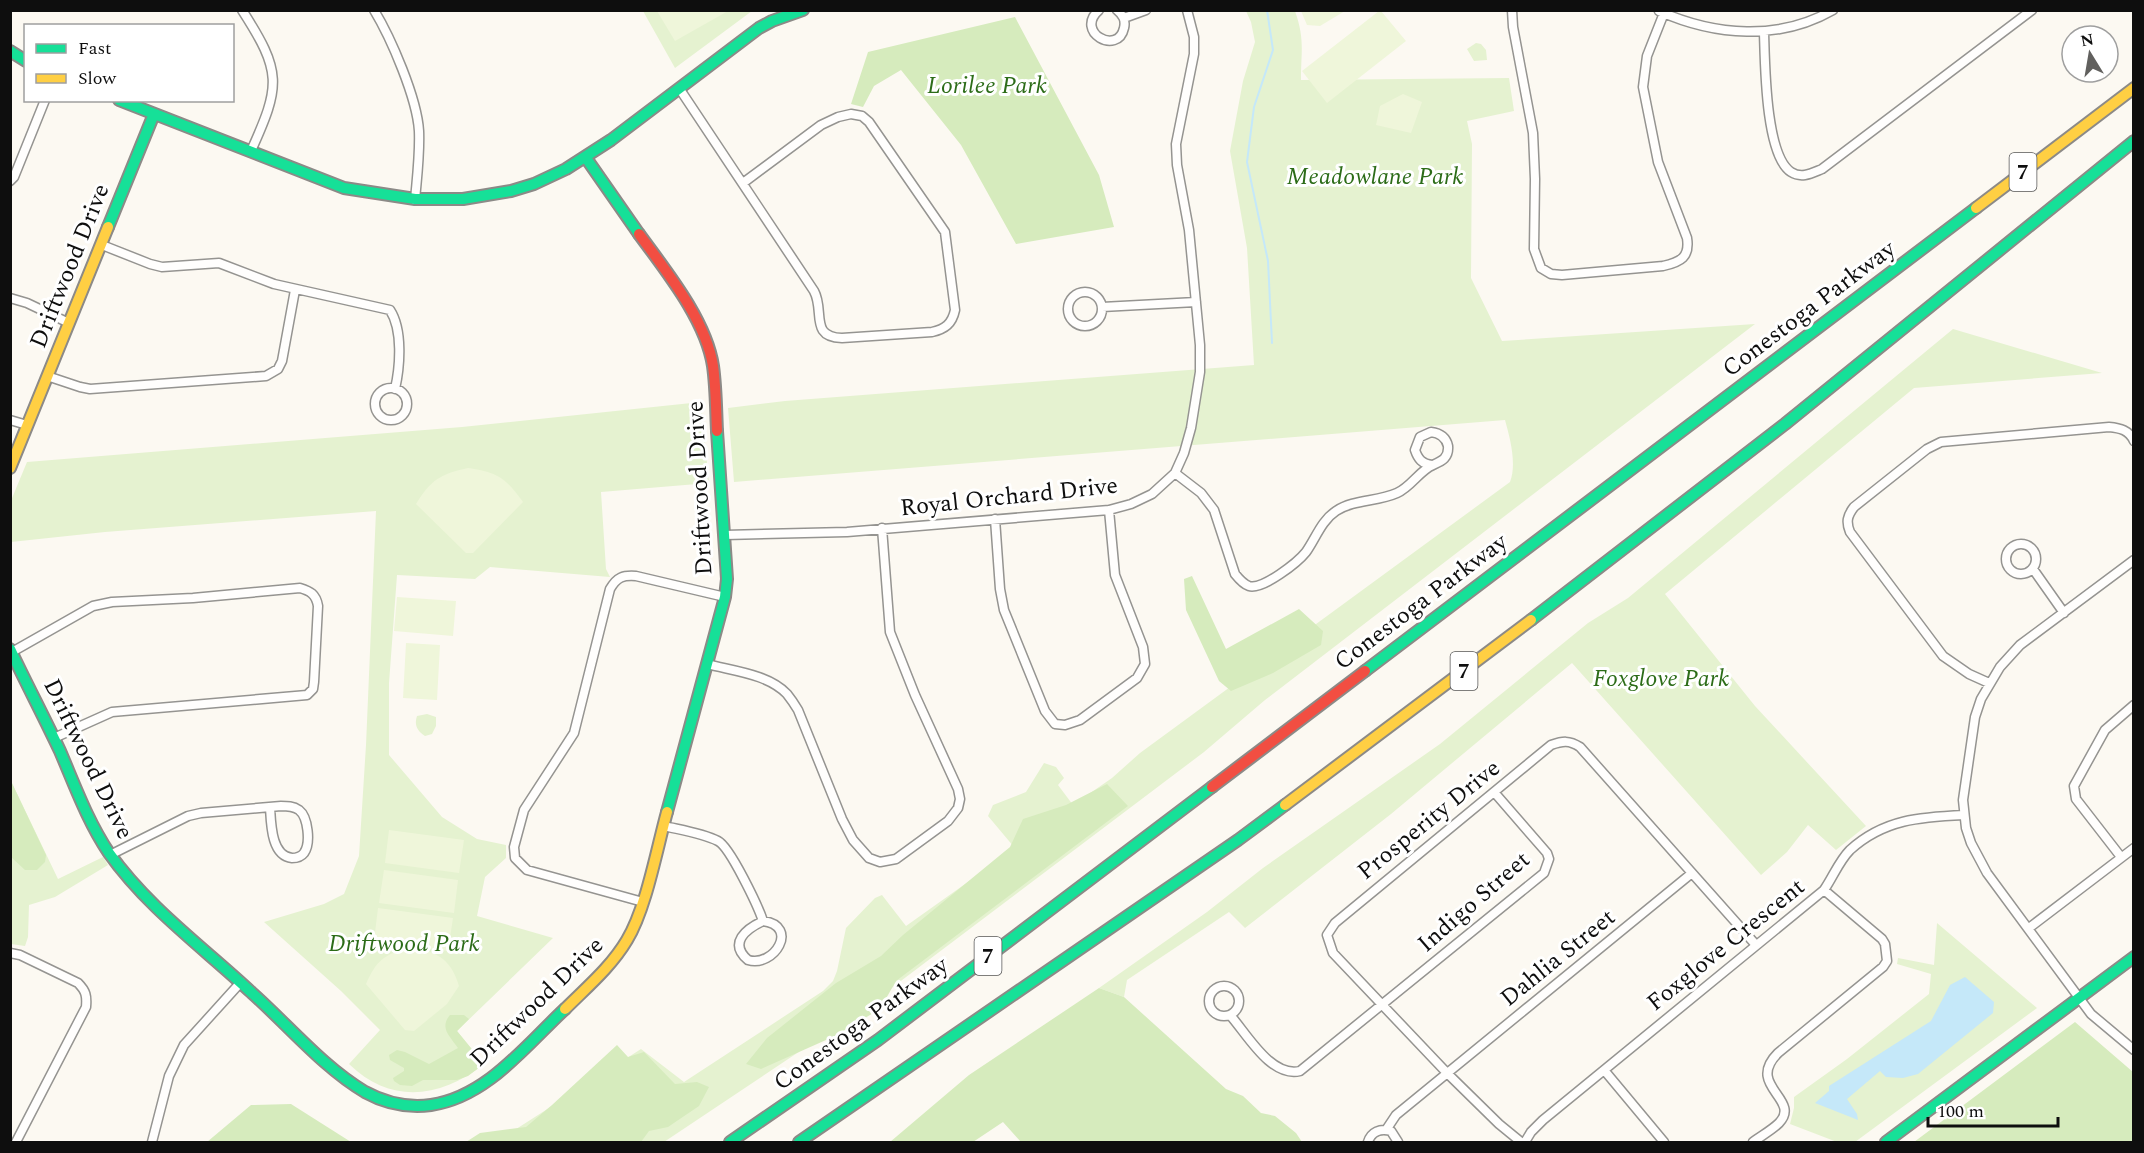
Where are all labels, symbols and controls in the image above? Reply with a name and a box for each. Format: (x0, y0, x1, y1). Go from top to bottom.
legend (24, 24, 234, 102)
north arrow (2060, 24, 2120, 84)
text: N (2079, 27, 2096, 53)
text: Fast (78, 35, 111, 62)
text: Slow (78, 65, 117, 92)
park label: Lorilee Park (927, 68, 1047, 104)
road number: 7 (2010, 153, 2036, 191)
park label: Meadowlane Park (1286, 159, 1464, 195)
street label: Driftwood Drive (21, 178, 119, 354)
street label: Conestoga Parkway (1715, 231, 1904, 386)
street label: Driftwood Drive (677, 400, 723, 576)
street label: Royal Orchard Drive (898, 468, 1120, 526)
street label: Conestoga Parkway (1327, 524, 1516, 679)
road number: 7 (1450, 652, 1478, 690)
park label: Foxglove Park (1593, 661, 1729, 697)
street label: Driftwood Drive (34, 673, 142, 845)
street label: Prosperity Drive (1350, 751, 1508, 889)
street label: Indigo Street (1410, 843, 1538, 961)
street label: Foxglove Crescent (1639, 870, 1813, 1020)
street label: Dahlia Street (1492, 900, 1624, 1016)
park label: Driftwood Park (328, 926, 480, 962)
street label: Driftwood Drive (462, 928, 612, 1076)
road number: 7 (974, 937, 1002, 975)
street label: Conestoga Parkway (766, 947, 957, 1100)
scale bar (1928, 1090, 2058, 1128)
text: 100 m (1937, 1098, 1984, 1125)

